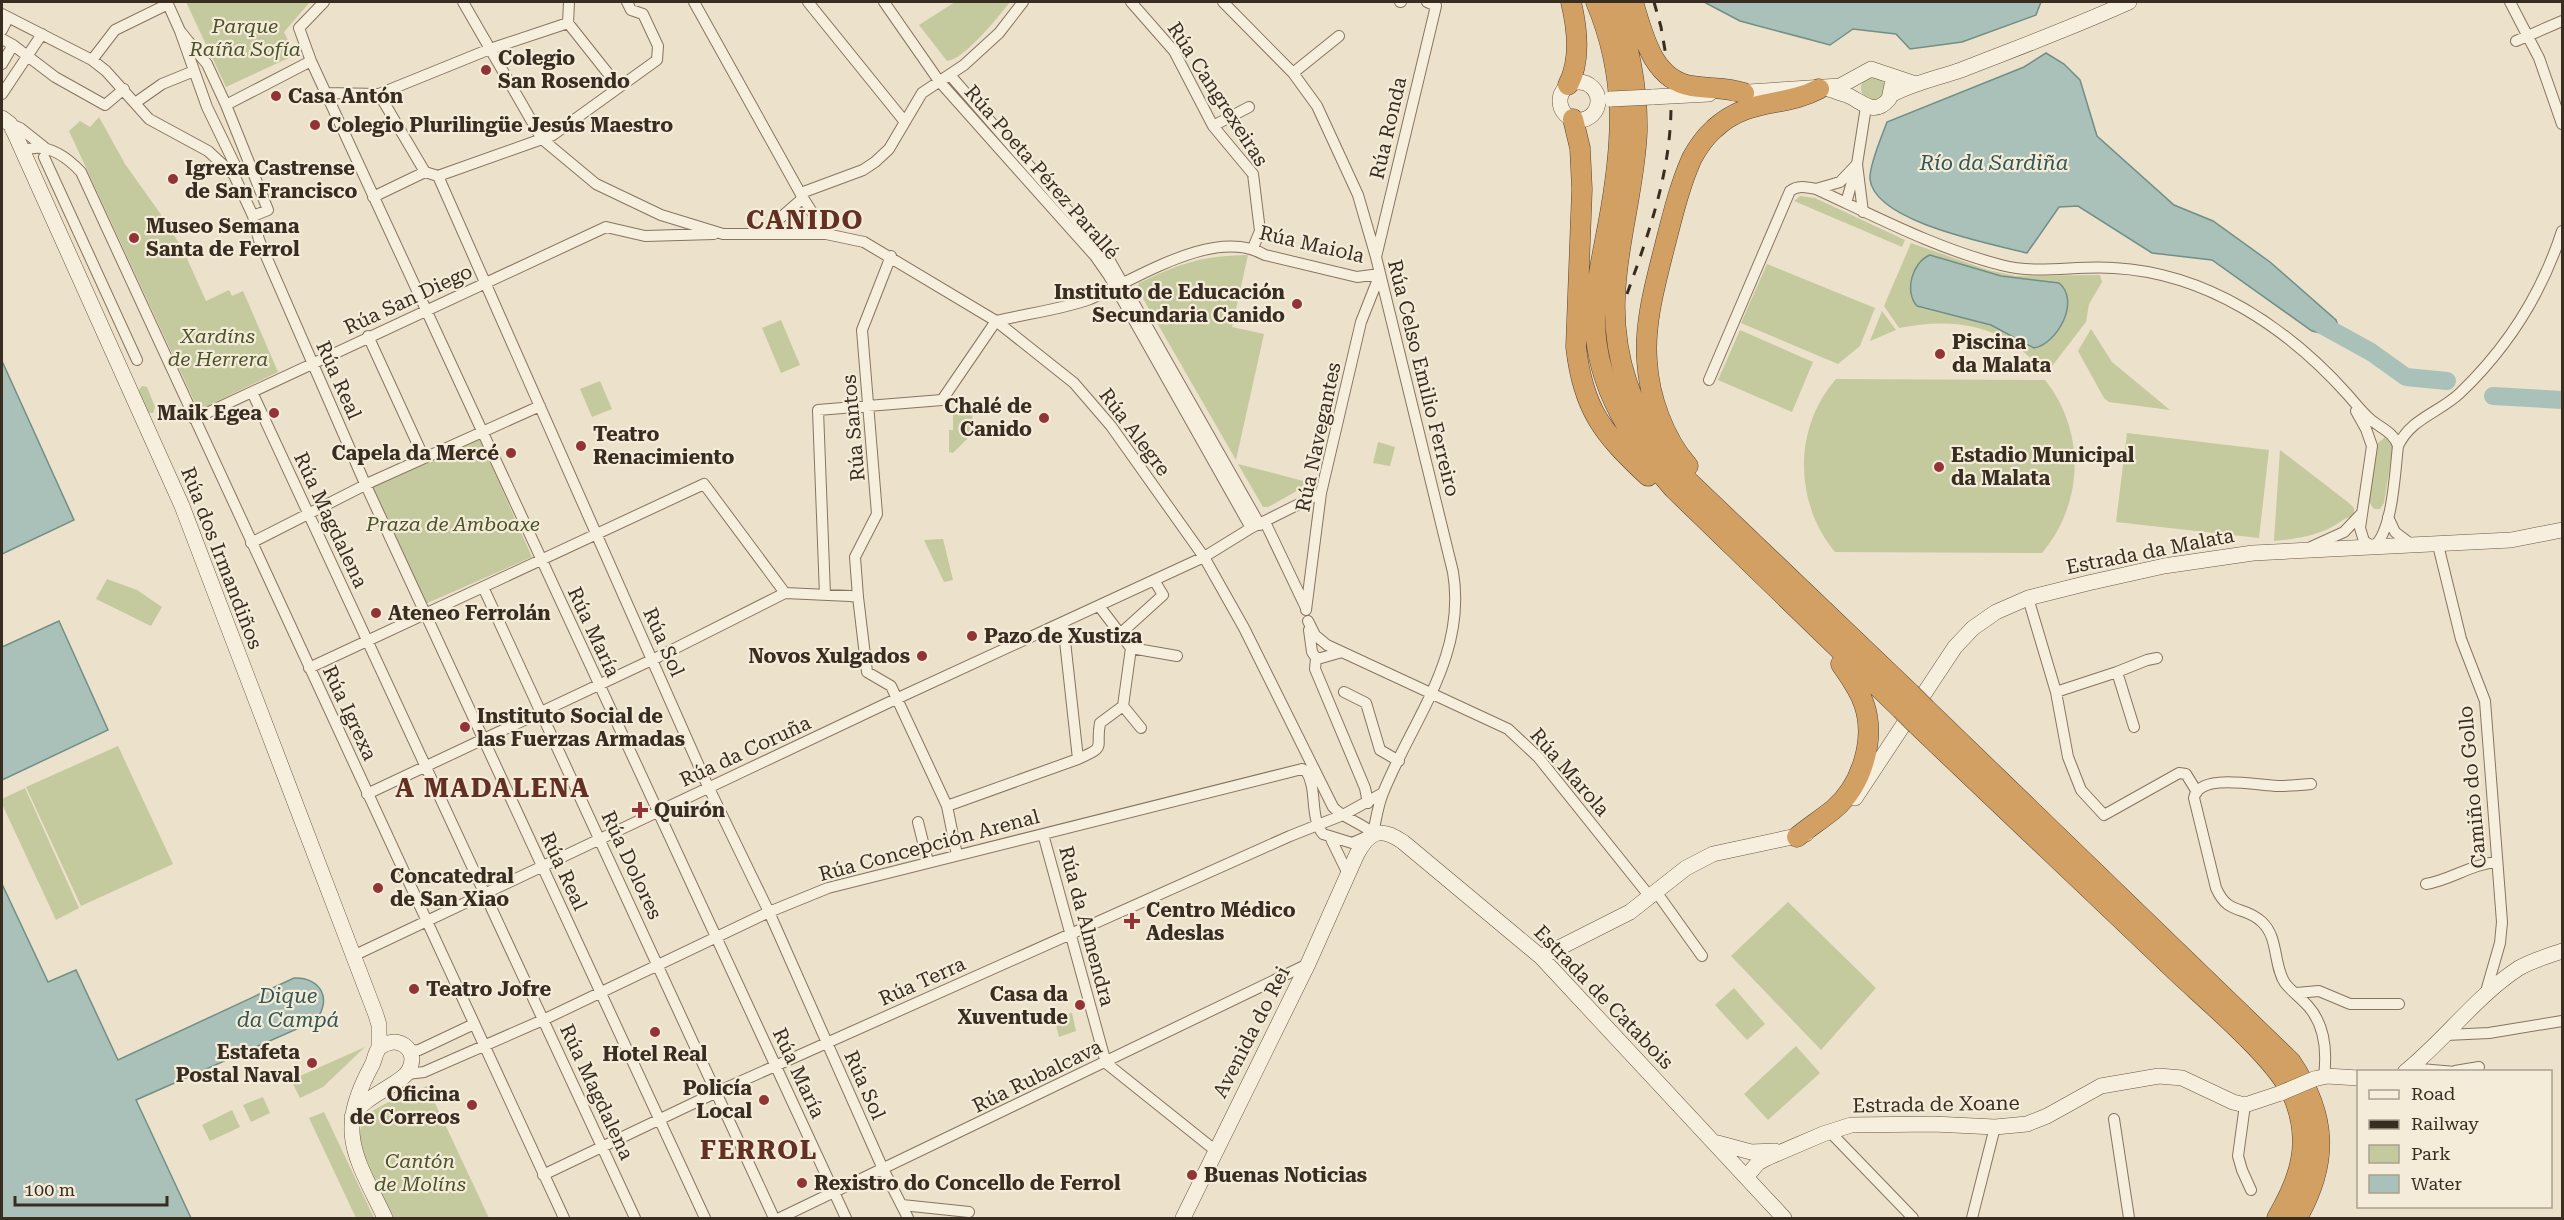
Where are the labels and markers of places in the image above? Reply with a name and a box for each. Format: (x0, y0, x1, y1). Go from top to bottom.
place label: Colegio San Rosendo (498, 46, 630, 93)
marker: Colegio San Rosendo (479, 63, 493, 77)
place label: Casa Antón (288, 84, 404, 108)
marker: Casa Antón (269, 89, 283, 103)
place label: Colegio Plurilingüe Jesús Maestro (327, 113, 673, 137)
marker: Colegio Plurilingüe Jesús Maestro (308, 118, 322, 132)
place label: Igrexa Castrense de San Francisco (185, 156, 357, 203)
marker: Igrexa Castrense de San Francisco (166, 172, 180, 186)
place label: Museo Semana Santa de Ferrol (146, 214, 300, 261)
marker: Museo Semana Santa de Ferrol (127, 231, 141, 245)
place label: Instituto de Educación Secundaria Canido (1054, 280, 1286, 327)
marker: Instituto de Educación Secundaria Canido (1290, 297, 1304, 311)
place label: Piscina da Malata (1952, 330, 2052, 377)
marker: Piscina da Malata (1933, 347, 1947, 361)
place label: Chalé de Canido (944, 394, 1032, 441)
place label: Maik Egea (157, 401, 262, 425)
marker: Maik Egea (267, 406, 281, 420)
marker: Chalé de Canido (1037, 411, 1051, 425)
place label: Teatro Renacimiento (593, 422, 734, 469)
marker: Teatro Renacimiento (574, 439, 588, 453)
place label: Capela da Mercé (332, 441, 499, 465)
place label: Estadio Municipal da Malata (1951, 443, 2135, 490)
marker: Capela da Mercé (504, 446, 518, 460)
marker: Estadio Municipal da Malata (1932, 460, 1946, 474)
place label: Ateneo Ferrolán (388, 601, 551, 625)
marker: Ateneo Ferrolán (369, 606, 383, 620)
place label: Pazo de Xustiza (984, 624, 1143, 648)
marker: Pazo de Xustiza (965, 629, 979, 643)
place label: Novos Xulgados (748, 644, 910, 668)
marker: Novos Xulgados (915, 649, 929, 663)
place label: Instituto Social de las Fuerzas Armadas (477, 704, 685, 751)
marker: Instituto Social de las Fuerzas Armadas (458, 720, 472, 734)
place label: Quirón (654, 798, 726, 822)
marker: Quirón (631, 801, 649, 819)
place label: Concatedral de San Xiao (390, 864, 514, 911)
marker: Concatedral de San Xiao (371, 881, 385, 895)
place label: Centro Médico Adeslas (1146, 898, 1296, 945)
marker: Centro Médico Adeslas (1123, 912, 1141, 930)
place label: Teatro Jofre (426, 977, 551, 1001)
marker: Teatro Jofre (407, 982, 421, 996)
place label: Casa da Xuventude (958, 982, 1068, 1029)
marker: Casa da Xuventude (1073, 998, 1087, 1012)
marker: Hotel Real (648, 1025, 662, 1039)
place label: Estafeta Postal Naval (176, 1040, 300, 1087)
place label: Hotel Real (603, 1042, 708, 1066)
marker: Estafeta Postal Naval (305, 1056, 319, 1070)
place label: Policía Local (683, 1076, 752, 1123)
place label: Oficina de Correos (350, 1082, 460, 1129)
marker: Policía Local (757, 1093, 771, 1107)
marker: Oficina de Correos (465, 1098, 479, 1112)
place label: Buenas Noticias (1204, 1163, 1367, 1187)
marker: Buenas Noticias (1185, 1168, 1199, 1182)
place label: Rexistro do Concello de Ferrol (814, 1171, 1121, 1195)
marker: Rexistro do Concello de Ferrol (795, 1176, 809, 1190)

